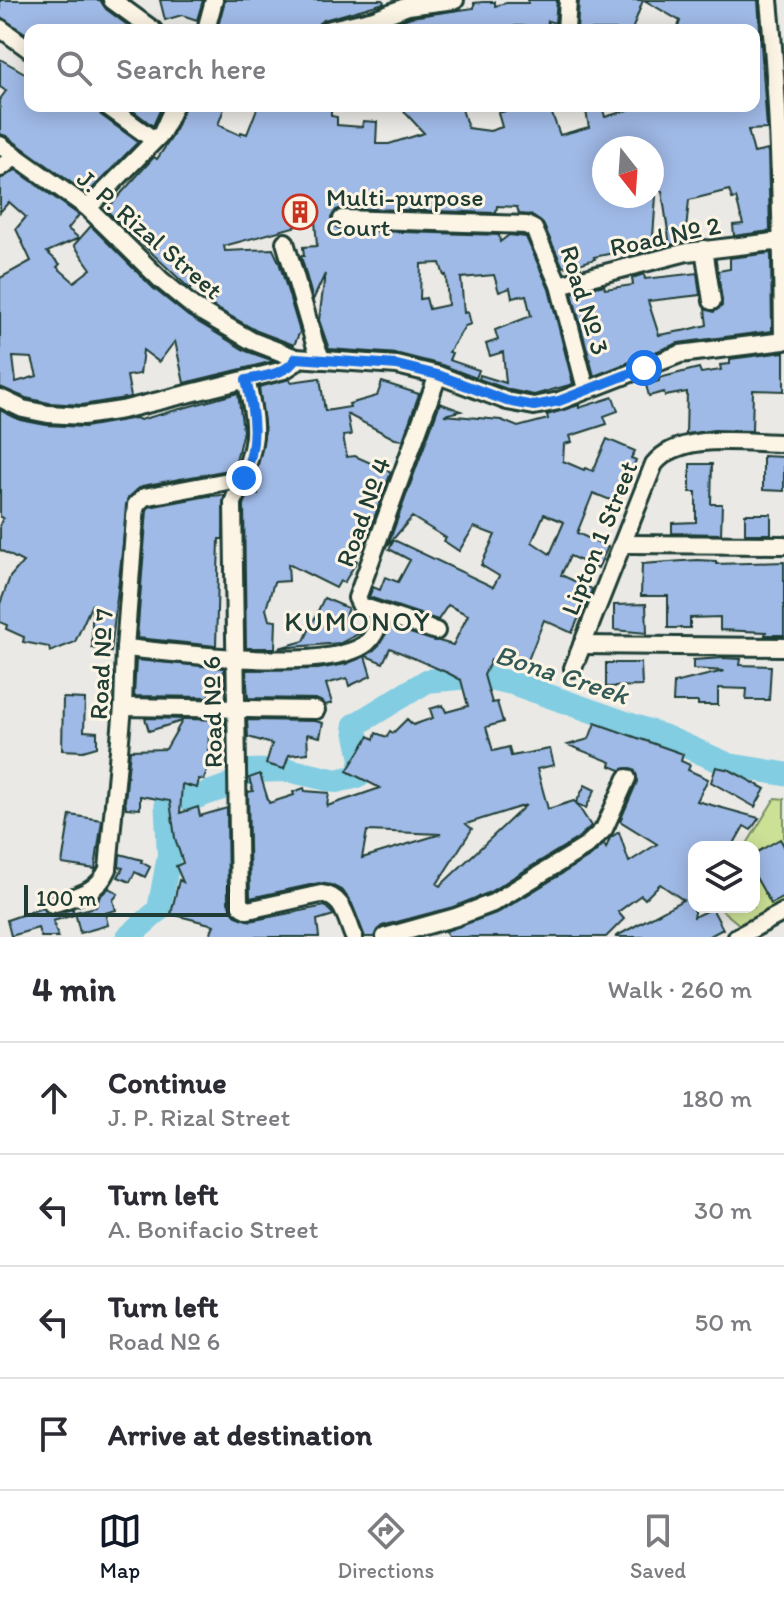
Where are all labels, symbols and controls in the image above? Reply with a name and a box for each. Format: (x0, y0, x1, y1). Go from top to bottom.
search box (24, 24, 760, 112)
icon: search (52, 46, 96, 90)
text: Search here (116, 50, 266, 87)
north arrow (592, 136, 664, 208)
street label: J. P. Rizal Street (71, 162, 229, 306)
place label: Multi-purpose Court (326, 181, 484, 243)
building icon: Multi-purpose Court (281, 193, 319, 231)
street label: Road № 2 (607, 209, 724, 263)
street label: Road № 3 (553, 241, 617, 359)
route start (626, 350, 662, 386)
street label: Road № 4 (328, 453, 398, 571)
street label: Lipton 1 Street (554, 456, 645, 620)
route end (226, 460, 262, 496)
district label: KUMONOY (284, 604, 432, 638)
street label: Road № 7 (82, 607, 120, 720)
water label: Bona Creek (491, 636, 634, 712)
street label: Road № 6 (195, 656, 229, 768)
map controls (688, 841, 760, 913)
button: layers (688, 841, 760, 913)
scale bar (24, 881, 230, 917)
text: 100 m (36, 885, 97, 912)
text: 4 min (32, 969, 116, 1010)
text: Walk · 260 m (607, 973, 752, 1005)
text: Continue (108, 1064, 227, 1101)
icon: ahead (32, 1076, 76, 1120)
text: 180 m (682, 1082, 752, 1114)
text: J. P. Rizal Street (108, 1101, 290, 1133)
text: Turn left (108, 1176, 219, 1213)
icon: left (32, 1188, 76, 1232)
text: 30 m (694, 1194, 752, 1226)
text: A. Bonifacio Street (108, 1213, 318, 1245)
text: Turn left (108, 1288, 219, 1325)
icon: left (32, 1300, 76, 1344)
text: 50 m (695, 1306, 752, 1338)
text: Road № 6 (108, 1325, 220, 1357)
icon: arrive (32, 1412, 76, 1456)
text: Arrive at destination (108, 1416, 372, 1453)
tab: Map (98, 1509, 142, 1584)
tab: Directions (338, 1509, 434, 1584)
tab: Saved (630, 1509, 686, 1584)

